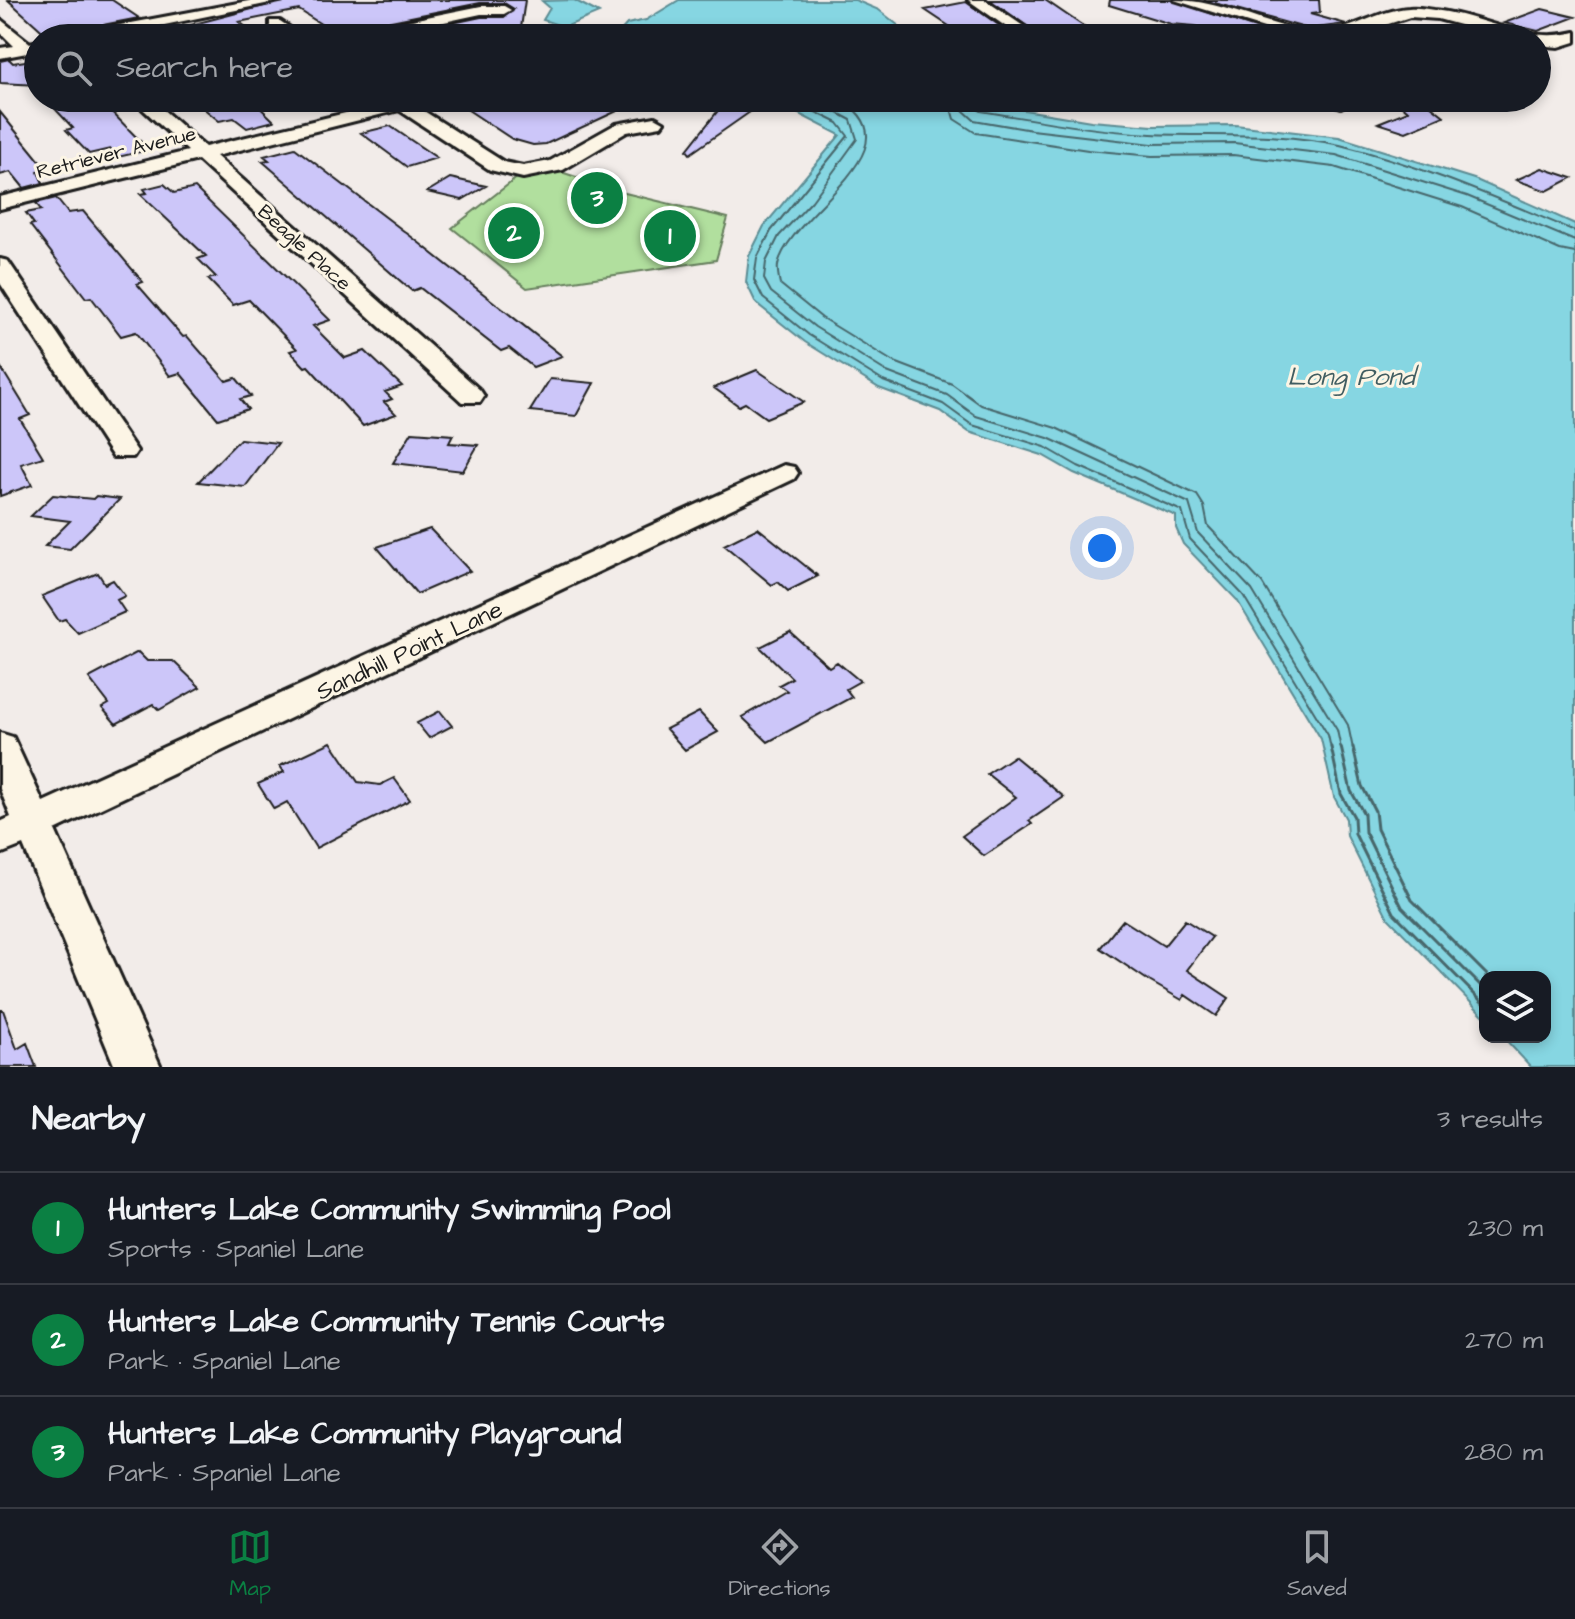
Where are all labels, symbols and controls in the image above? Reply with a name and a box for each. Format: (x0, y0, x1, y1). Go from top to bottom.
search box (24, 24, 1551, 112)
icon: search (52, 46, 96, 90)
text: Search here (116, 47, 293, 89)
street label: Retriever Avenue (34, 120, 199, 186)
pin: 3 (571, 168, 623, 228)
street label: Beagle Place (251, 198, 357, 298)
pin: 2 (488, 203, 540, 263)
pin: 1 (644, 206, 696, 266)
water label: Long Pond (1288, 359, 1419, 396)
your location (1082, 528, 1122, 568)
street label: Sandhill Point Lane (311, 593, 508, 709)
map controls (1479, 971, 1551, 1043)
button: layers (1479, 971, 1551, 1043)
text: Nearby (32, 1095, 146, 1143)
text: 3 results (1437, 1101, 1543, 1137)
text: Hunters Lake Community Swimming Pool (108, 1189, 671, 1231)
text: 1 (56, 1210, 60, 1246)
text: 230 m (1468, 1210, 1543, 1246)
text: Sports · Spaniel Lane (108, 1231, 364, 1267)
text: Hunters Lake Community Tennis Courts (108, 1301, 665, 1343)
text: 2 (51, 1322, 65, 1358)
text: 270 m (1465, 1322, 1543, 1358)
text: Park · Spaniel Lane (108, 1343, 341, 1379)
text: Hunters Lake Community Playground (108, 1413, 621, 1455)
text: 3 (51, 1434, 65, 1470)
text: 280 m (1464, 1434, 1543, 1470)
text: Park · Spaniel Lane (108, 1455, 341, 1491)
tab: Map (228, 1525, 272, 1604)
tab: Directions (728, 1525, 831, 1604)
tab: Saved (1287, 1525, 1347, 1604)

